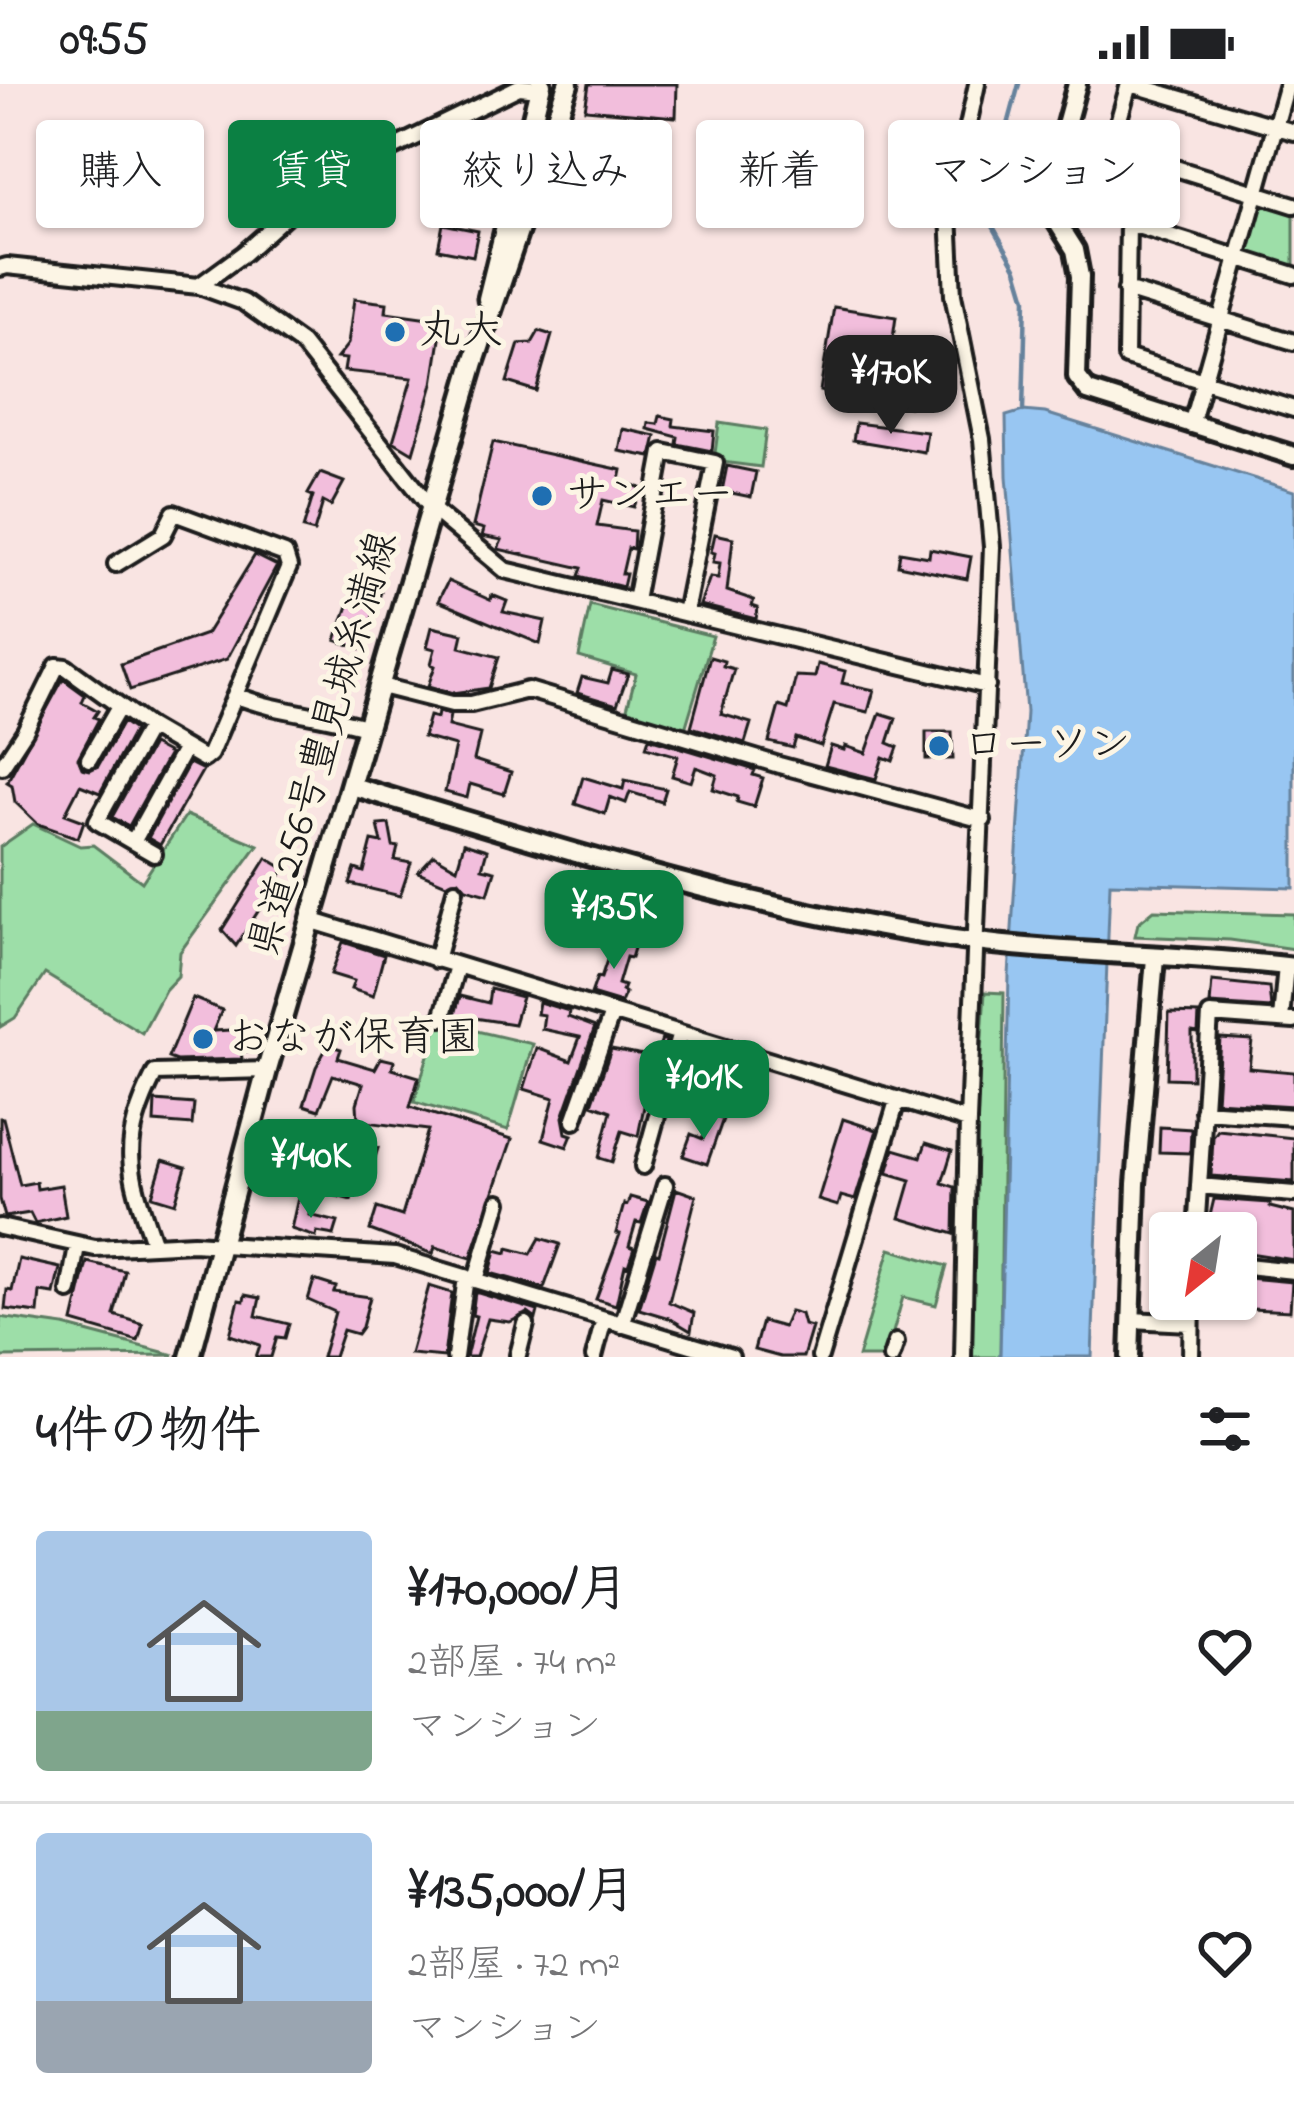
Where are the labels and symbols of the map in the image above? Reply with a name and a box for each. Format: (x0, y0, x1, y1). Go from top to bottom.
place label: 丸大 (419, 302, 503, 363)
marker: 丸大 (382, 319, 408, 345)
pin: ¥170K (807, 335, 975, 437)
place label: サンエー (566, 466, 734, 527)
marker: サンエー (529, 483, 555, 509)
street label: 県道256号豊見城糸満線 (235, 524, 415, 966)
place label: ローソン (963, 716, 1131, 777)
marker: ローソン (926, 733, 952, 759)
pin: ¥135K (530, 870, 698, 972)
place label: おなが保育園 (227, 1009, 479, 1070)
marker: おなが保育園 (190, 1026, 216, 1052)
pin: ¥101K (620, 1040, 788, 1142)
pin: ¥140K (227, 1119, 395, 1221)
north arrow (1149, 1212, 1257, 1320)

